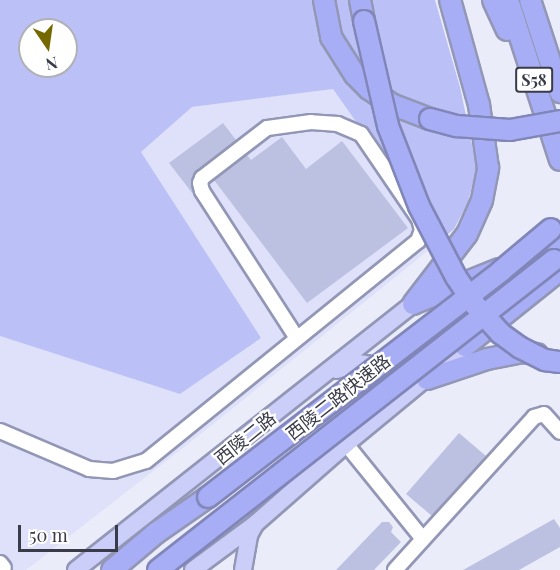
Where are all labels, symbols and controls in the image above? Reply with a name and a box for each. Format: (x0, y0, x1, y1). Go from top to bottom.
north arrow (18, 18, 78, 78)
text: N (44, 53, 60, 76)
road number: S58 (514, 67, 554, 93)
street label: 西陵二路快速路 (282, 350, 394, 444)
street label: 西陵二路 (210, 407, 280, 469)
scale bar (21, 513, 122, 551)
text: 50 m (29, 523, 68, 547)

